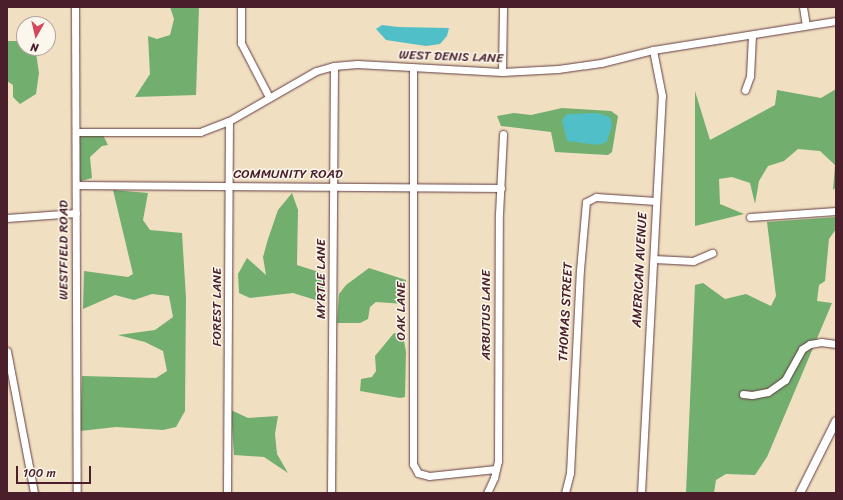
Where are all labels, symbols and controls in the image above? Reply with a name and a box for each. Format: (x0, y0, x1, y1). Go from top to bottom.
north arrow (16, 16, 56, 56)
text: N (29, 37, 39, 57)
street label: WEST DENIS LANE (398, 47, 504, 67)
street label: COMMUNITY ROAD (233, 166, 343, 182)
street label: WESTFIELD ROAD (56, 200, 72, 300)
street label: AMERICAN AVENUE (629, 212, 651, 328)
street label: MYRTLE LANE (313, 239, 329, 319)
street label: THOMAS STREET (556, 262, 576, 362)
street label: FOREST LANE (209, 267, 225, 347)
street label: ARBUTUS LANE (478, 270, 494, 360)
street label: OAK LANE (393, 281, 409, 341)
scale bar (18, 458, 93, 484)
text: 100 m (23, 462, 56, 484)

